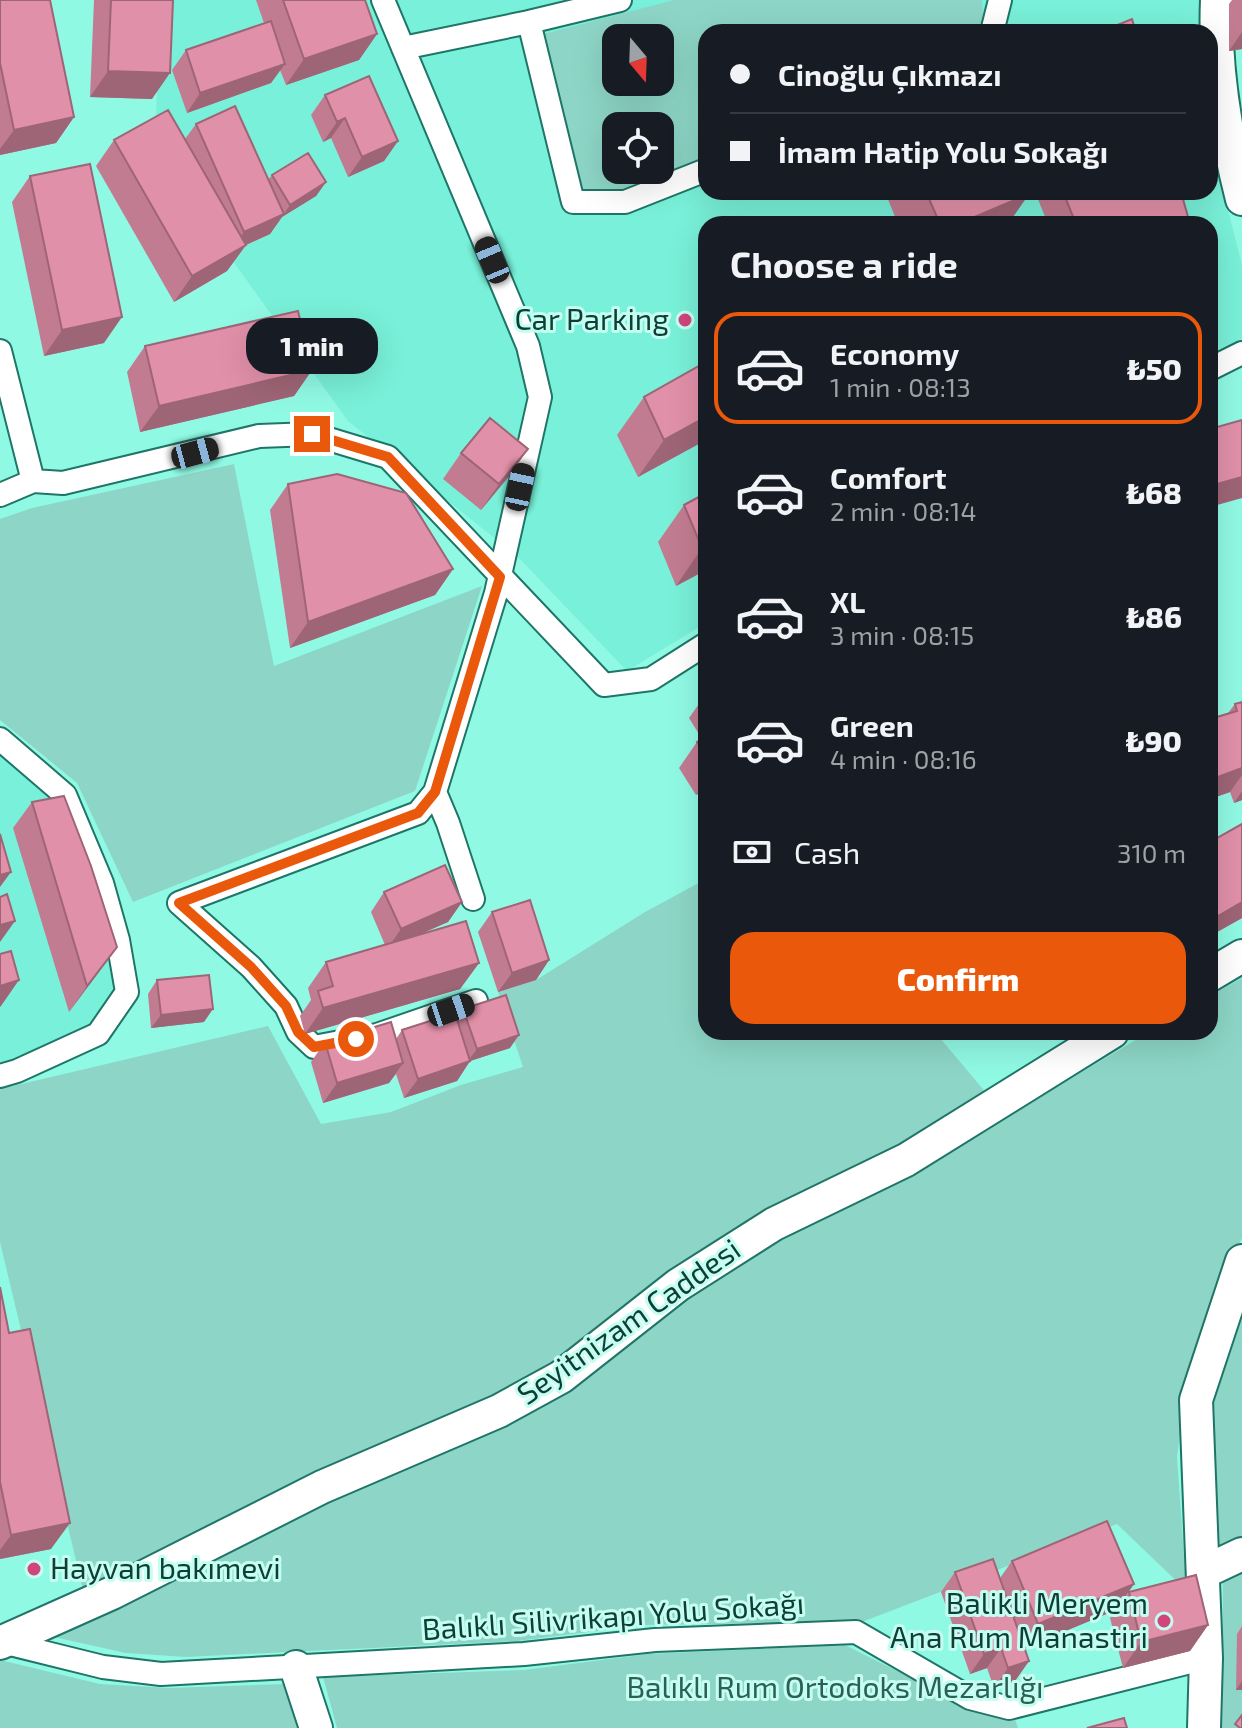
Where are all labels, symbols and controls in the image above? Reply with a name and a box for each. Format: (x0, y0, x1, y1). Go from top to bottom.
north arrow (602, 24, 674, 96)
map controls (602, 24, 674, 184)
text: Cinoğlu Çıkmazı (778, 56, 1002, 92)
button: locate (602, 112, 674, 184)
text: İmam Hatip Yolu Sokağı (778, 133, 1108, 169)
car (472, 233, 512, 287)
text: Choose a ride (730, 242, 958, 285)
place label: Car Parking (514, 300, 669, 336)
marker: Car Parking (676, 311, 694, 329)
callout: 1 min (246, 318, 378, 374)
text: 1 min (280, 330, 344, 361)
icon: car (734, 332, 806, 404)
text: Economy (830, 335, 959, 371)
text: ₺50 (1127, 350, 1182, 386)
text: 1 min · 08:13 (830, 371, 971, 402)
route end (294, 416, 330, 452)
car (169, 435, 221, 471)
icon: car (734, 456, 806, 528)
text: Comfort (830, 459, 947, 495)
car (503, 461, 537, 513)
text: ₺68 (1126, 474, 1182, 510)
text: 2 min · 08:14 (830, 495, 976, 526)
icon: car (734, 580, 806, 652)
text: XL (830, 583, 865, 619)
text: ₺86 (1126, 598, 1182, 634)
text: 3 min · 08:15 (830, 619, 974, 650)
icon: car (734, 704, 806, 776)
text: Green (830, 707, 914, 743)
text: ₺90 (1126, 722, 1182, 758)
text: 4 min · 08:16 (830, 743, 977, 774)
icon: cash (730, 830, 774, 874)
text: Cash (794, 834, 860, 870)
text: 310 m (1117, 837, 1186, 868)
button: Confirm (730, 932, 1186, 1024)
car (424, 991, 478, 1029)
route start (338, 1021, 374, 1057)
street label: Seyitnizam Caddesi (509, 1230, 746, 1411)
place label: Hayvan bakımevi (50, 1549, 281, 1585)
marker: Hayvan bakımevi (25, 1560, 43, 1578)
street label: Balıklı Silivrikapı Yolu Sokağı (421, 1584, 805, 1646)
place label: Balikli Meryem Ana Rum Manastiri (890, 1584, 1148, 1654)
marker: Balikli Meryem Ana Rum Manastiri (1155, 1612, 1173, 1630)
park label: Balıklı Rum Ortodoks Mezarlığı (626, 1668, 1044, 1704)

